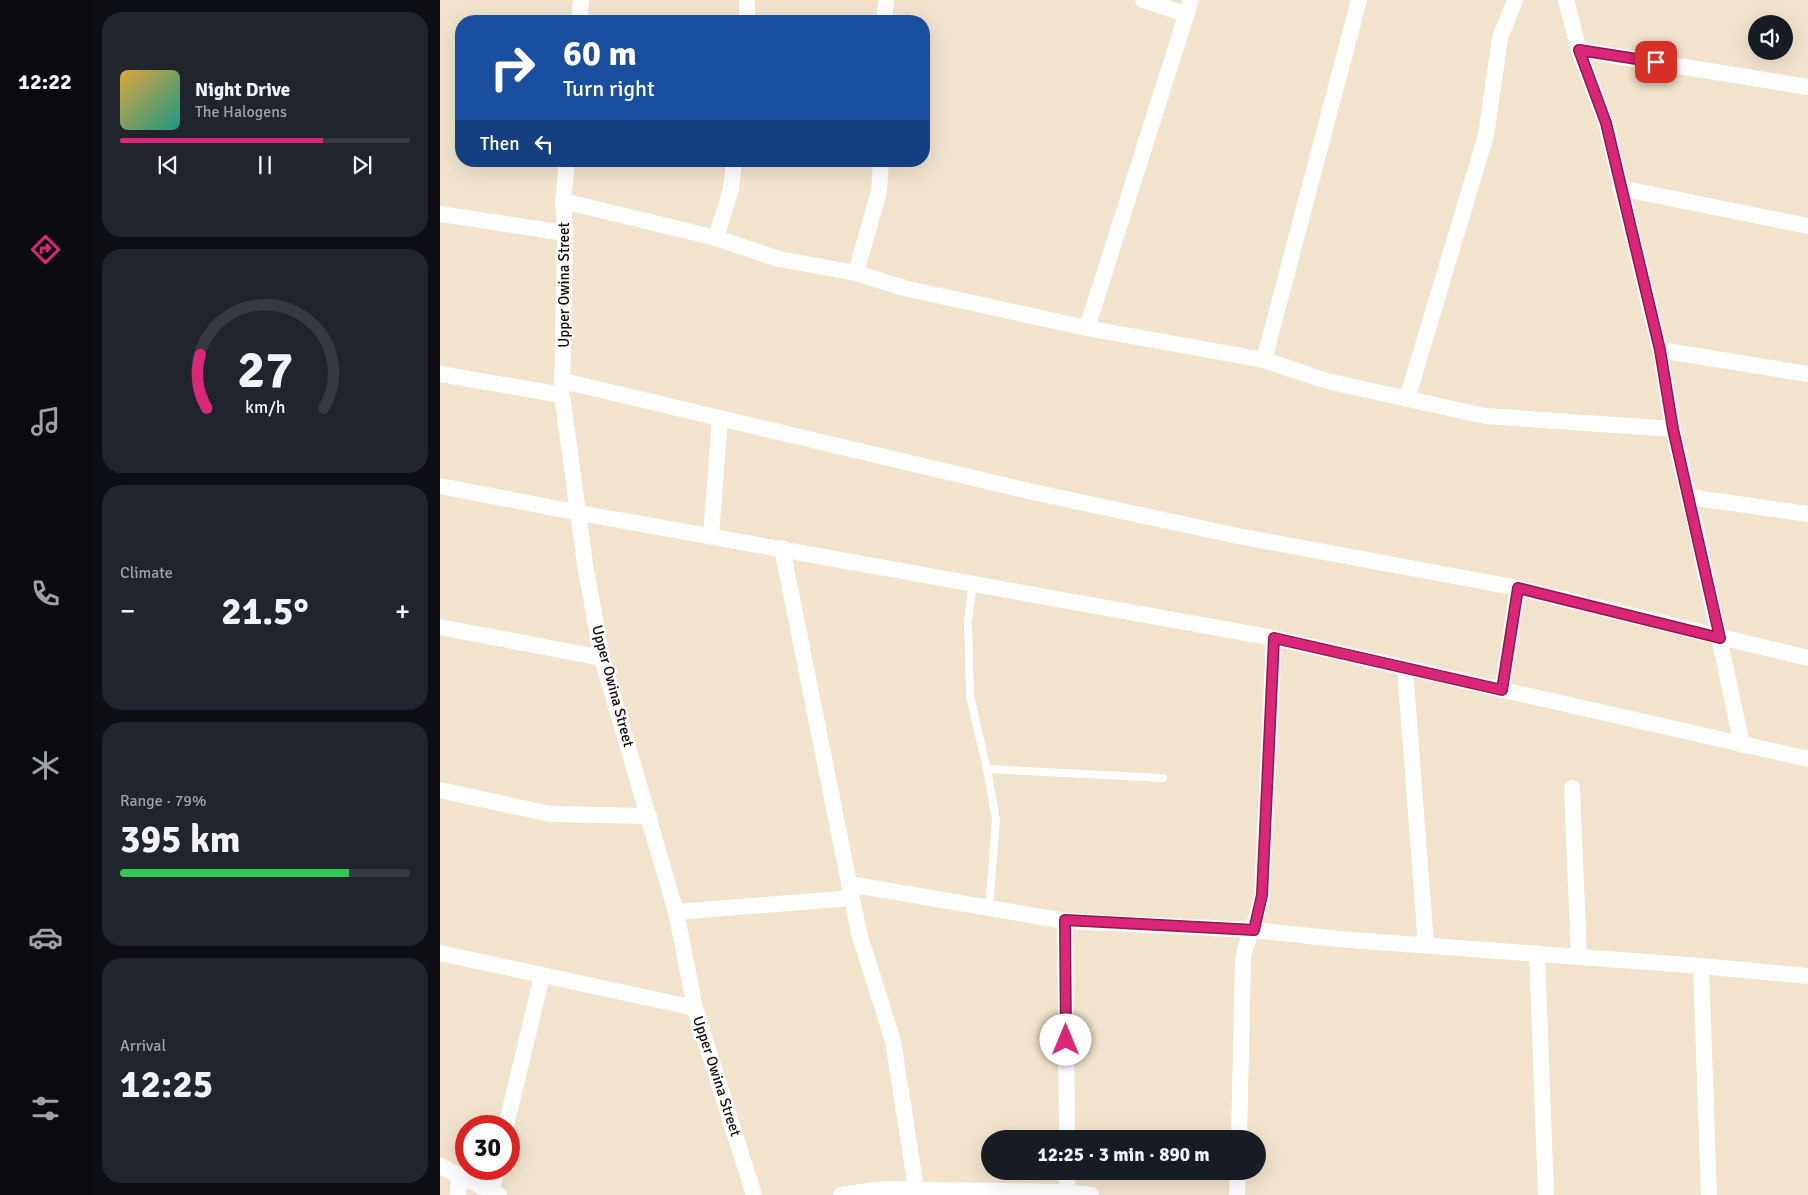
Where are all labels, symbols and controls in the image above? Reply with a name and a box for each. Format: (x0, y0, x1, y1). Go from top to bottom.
map controls (1748, 15, 1793, 60)
button: sound (1748, 15, 1793, 60)
text: 60 m (563, 32, 637, 75)
icon: right (480, 35, 545, 100)
pin (1635, 41, 1677, 83)
icon: arrive (1642, 48, 1670, 76)
text: 12:22 (18, 68, 72, 95)
text: Turn right (563, 75, 655, 102)
text: Night Drive (195, 78, 290, 102)
text: The Halogens (195, 102, 287, 122)
icon: left (530, 130, 558, 158)
text: Then (480, 132, 520, 156)
icon: previous (154, 151, 182, 179)
icon: pause (251, 151, 279, 179)
icon: next (348, 151, 376, 179)
street label: Upper Owina Street (555, 222, 573, 348)
icon: directions (28, 232, 63, 267)
text: 27 (237, 338, 293, 402)
text: km/h (245, 396, 285, 418)
icon: music (28, 404, 63, 439)
text: Climate (120, 563, 173, 583)
icon: phone (28, 576, 63, 611)
text: 21.5° (221, 588, 309, 635)
text: − (120, 594, 135, 628)
text: + (395, 594, 410, 628)
street label: Upper Owina Street (588, 623, 638, 749)
icon: climate (28, 748, 63, 783)
text: Range · 79% (120, 791, 206, 811)
text: 395 km (120, 816, 241, 863)
icon: car (28, 920, 63, 955)
position arrow (1039, 1013, 1091, 1065)
street label: Upper Owina Street (689, 1014, 745, 1138)
text: Arrival (120, 1036, 166, 1056)
text: 12:25 (120, 1061, 213, 1108)
icon: filters (28, 1091, 63, 1126)
speed limit sign: 30 (455, 1115, 520, 1180)
text: 12:25 · 3 min · 890 m (1037, 1143, 1210, 1167)

